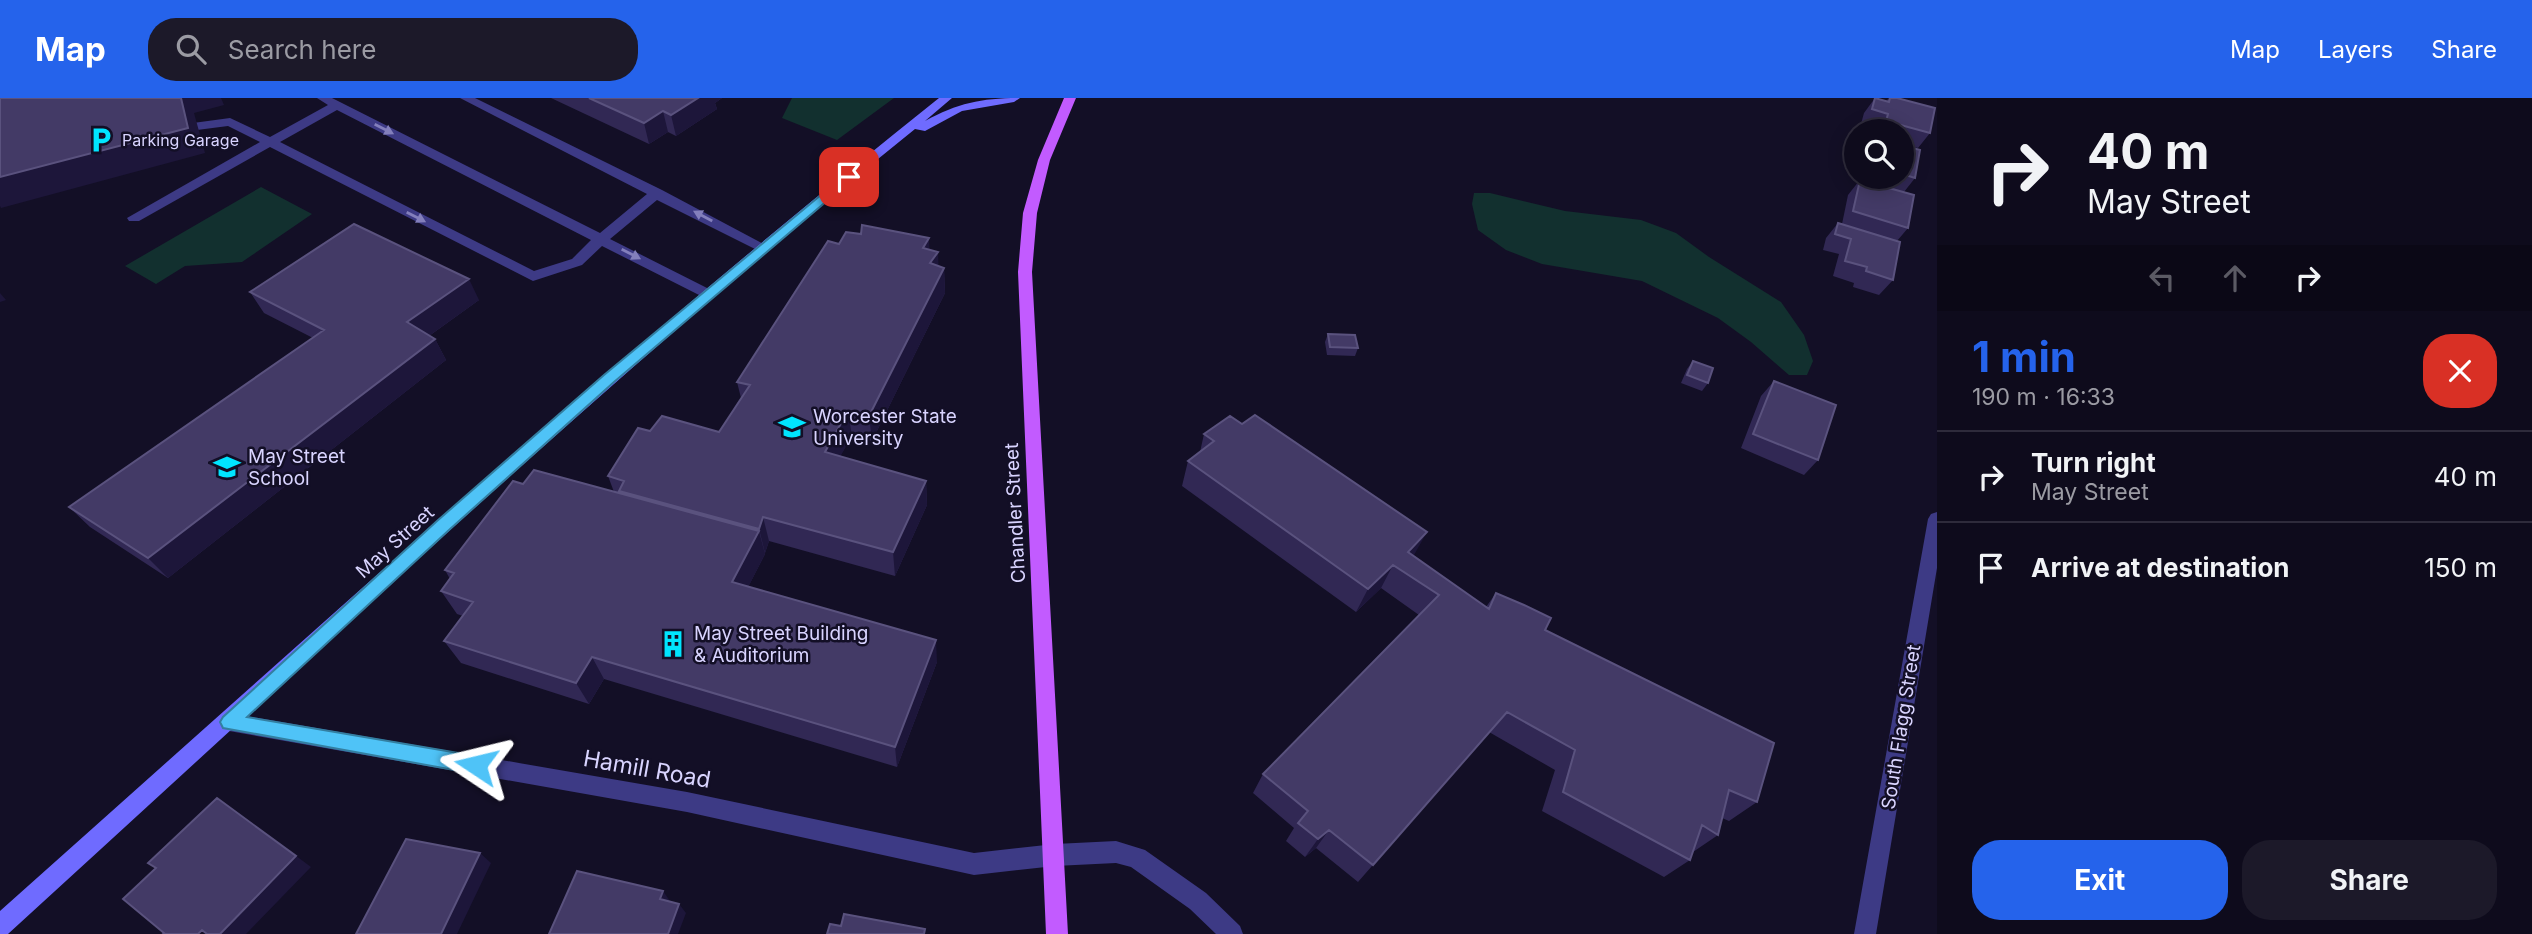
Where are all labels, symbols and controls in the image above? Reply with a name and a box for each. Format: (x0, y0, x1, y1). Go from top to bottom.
search box (148, 18, 638, 81)
text: Map (35, 29, 106, 69)
icon: search (172, 30, 210, 68)
text: Search here (228, 34, 376, 65)
text: Map (2230, 35, 2280, 64)
text: Layers (2318, 35, 2393, 64)
text: Share (2431, 35, 2497, 64)
map controls (1844, 119, 1914, 189)
button: search (1844, 119, 1914, 189)
text: 40 m (2087, 122, 2210, 181)
one-way arrow (374, 123, 394, 134)
parking icon: Parking Garage (86, 125, 116, 155)
icon: right (1972, 126, 2063, 217)
place label: Parking Garage (122, 130, 239, 150)
pin (819, 147, 879, 207)
icon: arrive (830, 158, 868, 196)
text: May Street (2087, 182, 2251, 221)
one-way arrow (693, 210, 713, 222)
one-way arrow (406, 212, 426, 223)
one-way arrow (621, 248, 641, 260)
icon: left (2143, 259, 2181, 297)
icon: ahead (2216, 259, 2254, 297)
icon: right (2289, 259, 2327, 297)
text: 1 min (1972, 331, 2076, 382)
button: close (2423, 334, 2497, 408)
text: 190 m · 16:33 (1972, 383, 2115, 411)
place label: Worcester State University (813, 405, 957, 450)
school or university icon: Worcester State University (777, 412, 807, 442)
street label: Chandler Street (1000, 442, 1030, 584)
place label: May Street School (248, 445, 345, 490)
text: Turn right (2031, 447, 2156, 478)
school or university icon: May Street School (212, 452, 242, 482)
icon: right (1972, 458, 2010, 496)
text: 40 m (2434, 461, 2497, 492)
text: May Street (2031, 478, 2149, 506)
street label: May Street (351, 501, 439, 583)
icon: arrive (1972, 549, 2010, 587)
text: Arrive at destination (2031, 552, 2290, 583)
text: 150 m (2424, 552, 2497, 583)
place label: May Street Building & Auditorium (694, 622, 869, 667)
building icon: May Street Building & Auditorium (658, 629, 688, 659)
street label: South Flagg Street (1877, 643, 1925, 811)
position arrow (439, 728, 513, 802)
street label: Hamill Road (581, 744, 713, 794)
button: Exit (1972, 840, 2228, 920)
button: Share (2242, 840, 2497, 920)

